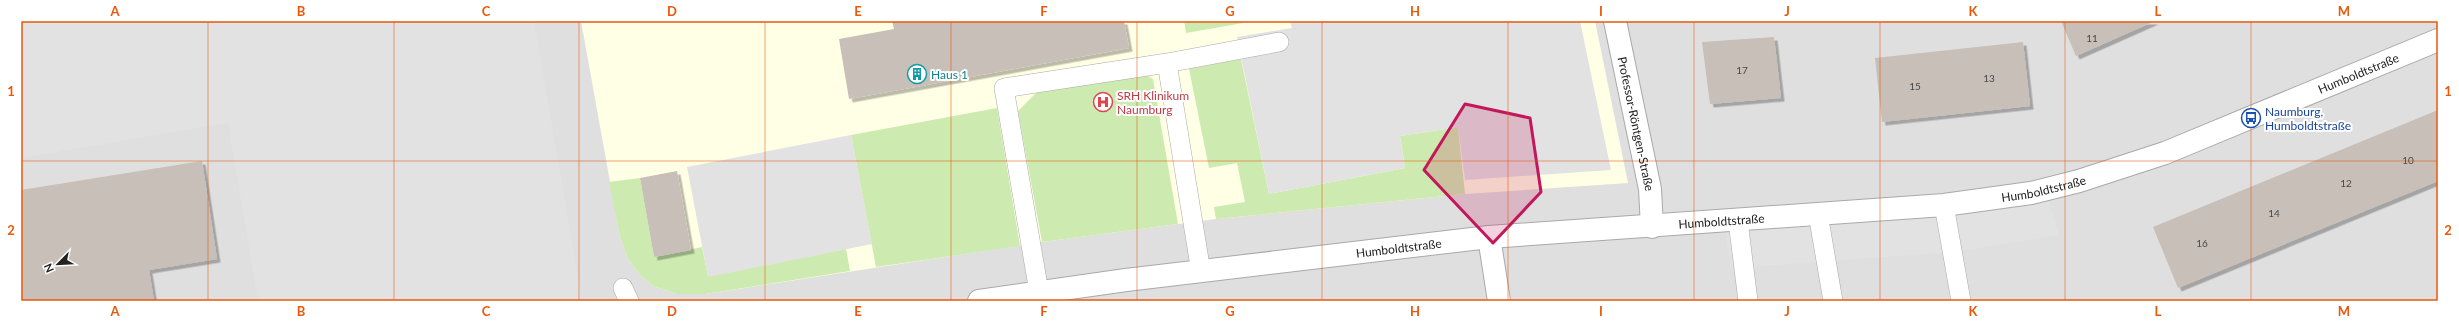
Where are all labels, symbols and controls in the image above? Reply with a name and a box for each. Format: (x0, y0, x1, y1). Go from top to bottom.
text: A (109, 3, 120, 19)
text: B (297, 3, 306, 19)
text: C (482, 3, 491, 19)
text: D (667, 3, 677, 19)
text: E (854, 3, 862, 19)
text: F (1040, 3, 1048, 19)
text: G (1225, 3, 1235, 19)
text: H (1410, 3, 1420, 19)
text: I (1599, 3, 1603, 19)
text: J (1784, 3, 1790, 19)
text: K (1969, 3, 1979, 19)
text: L (2155, 3, 2162, 19)
text: M (2338, 3, 2350, 19)
house number: 11 (2086, 32, 2098, 44)
street label: Humboldtstraße (2316, 50, 2401, 96)
street label: Professor-Röntgen-Straße (1615, 55, 1658, 192)
building icon: Haus 1 (906, 63, 928, 85)
house number: 17 (1736, 64, 1748, 76)
place label: Haus 1 (931, 67, 968, 82)
house number: 13 (1983, 72, 1995, 84)
house number: 15 (1909, 80, 1921, 92)
text: 1 (7, 83, 15, 99)
text: 1 (2444, 83, 2452, 99)
place label: SRH Klinikum Naumburg (1117, 88, 1189, 117)
hospital icon: SRH Klinikum Naumburg (1092, 91, 1114, 113)
place label: Naumburg, Humboldtstraße (2265, 104, 2351, 133)
bus stop icon: Naumburg, Humboldtstraße (2240, 107, 2262, 129)
house number: 10 (2402, 154, 2414, 166)
street label: Humboldtstraße (2000, 172, 2088, 205)
house number: 12 (2340, 177, 2352, 189)
house number: 14 (2268, 207, 2280, 219)
street label: Humboldtstraße (1678, 210, 1765, 231)
text: 2 (7, 222, 15, 238)
text: 2 (2444, 222, 2452, 238)
street label: Humboldtstraße (1355, 235, 1442, 260)
house number: 16 (2196, 237, 2208, 249)
north arrow (38, 244, 78, 284)
text: N (41, 262, 56, 275)
text: A (109, 303, 120, 319)
text: B (297, 303, 306, 319)
text: C (482, 303, 491, 319)
text: D (667, 303, 677, 319)
text: E (854, 303, 862, 319)
text: F (1040, 303, 1048, 319)
text: G (1225, 303, 1235, 319)
text: H (1410, 303, 1420, 319)
text: I (1599, 303, 1603, 319)
text: J (1784, 303, 1790, 319)
text: K (1969, 303, 1979, 319)
text: L (2155, 303, 2162, 319)
text: M (2338, 303, 2350, 319)

